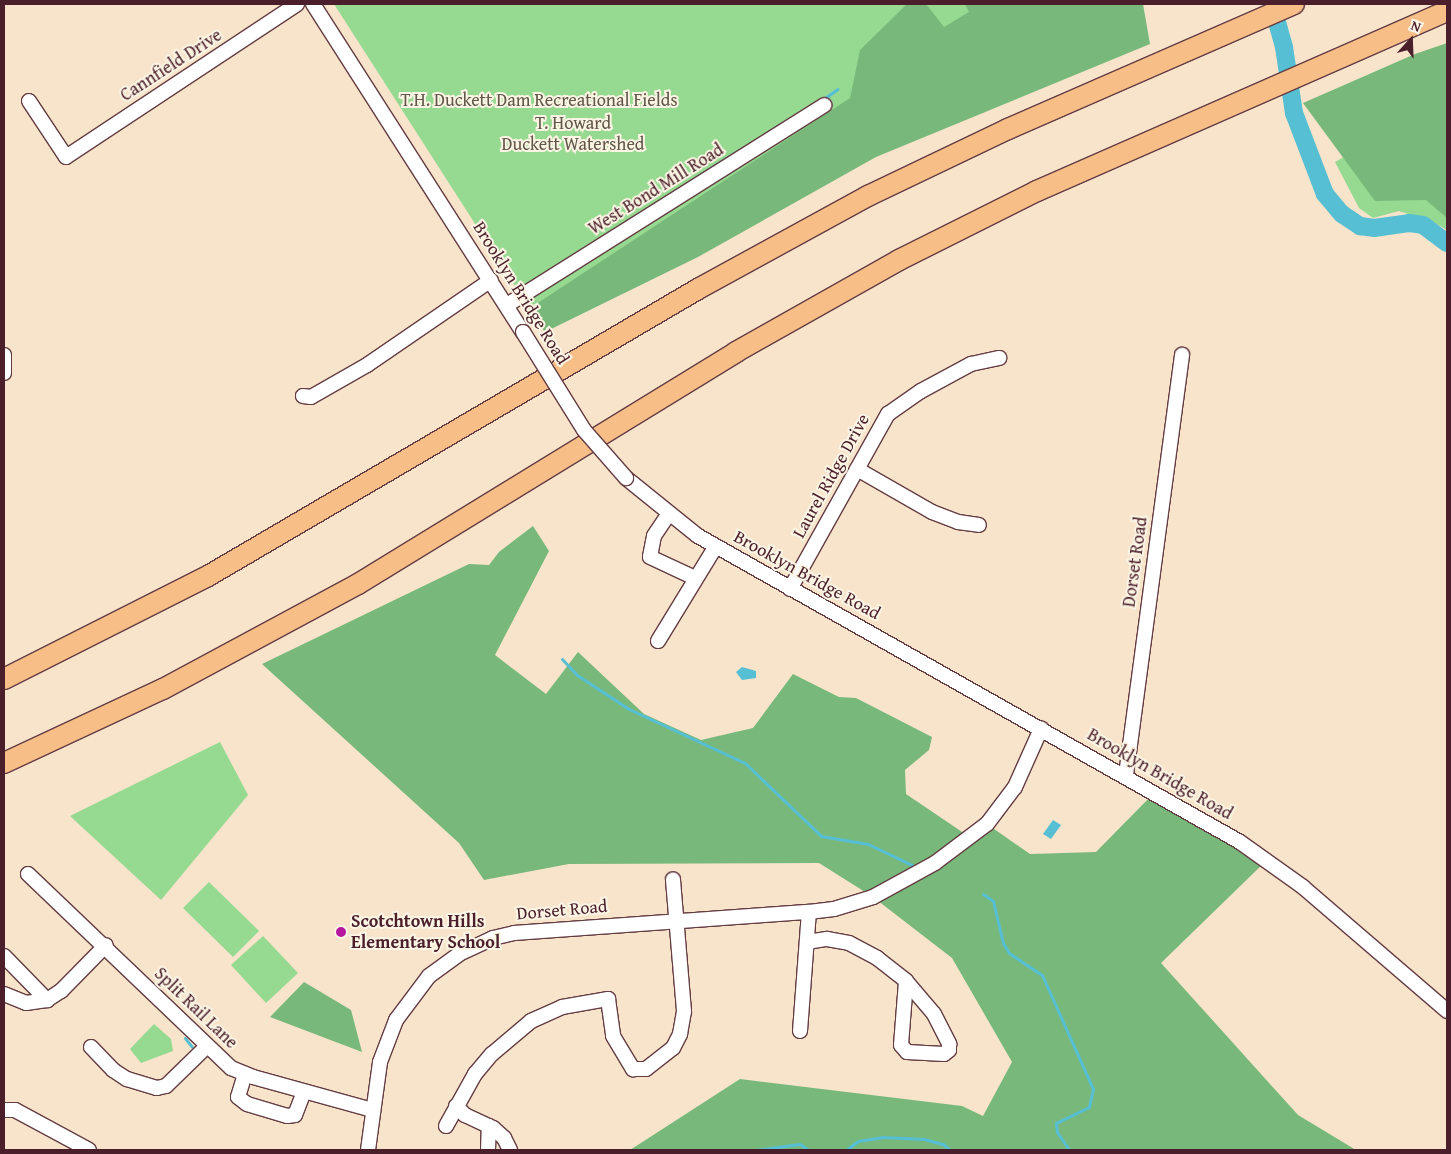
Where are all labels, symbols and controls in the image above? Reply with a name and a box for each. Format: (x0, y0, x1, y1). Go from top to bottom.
north arrow (1386, 15, 1436, 65)
text: N (1408, 15, 1424, 37)
street label: Cannfield Drive (116, 24, 226, 106)
park label: T.H. Duckett Dam Recreational Fields (400, 89, 678, 111)
park label: T. Howard Duckett Watershed (502, 113, 644, 156)
street label: West Bond Mill Road (585, 139, 727, 239)
street label: Brooklyn Bridge Road (468, 218, 574, 368)
street label: Laurel Ridge Drive (788, 410, 874, 542)
street label: Dorset Road (1118, 515, 1152, 609)
street label: Brooklyn Bridge Road (730, 526, 884, 624)
street label: Brooklyn Bridge Road (1083, 724, 1237, 824)
street label: Dorset Road (516, 895, 608, 925)
place label: Scotchtown Hills Elementary School (351, 911, 500, 954)
marker: Scotchtown Hills Elementary School (335, 926, 347, 938)
street label: Split Rail Lane (150, 963, 242, 1053)

